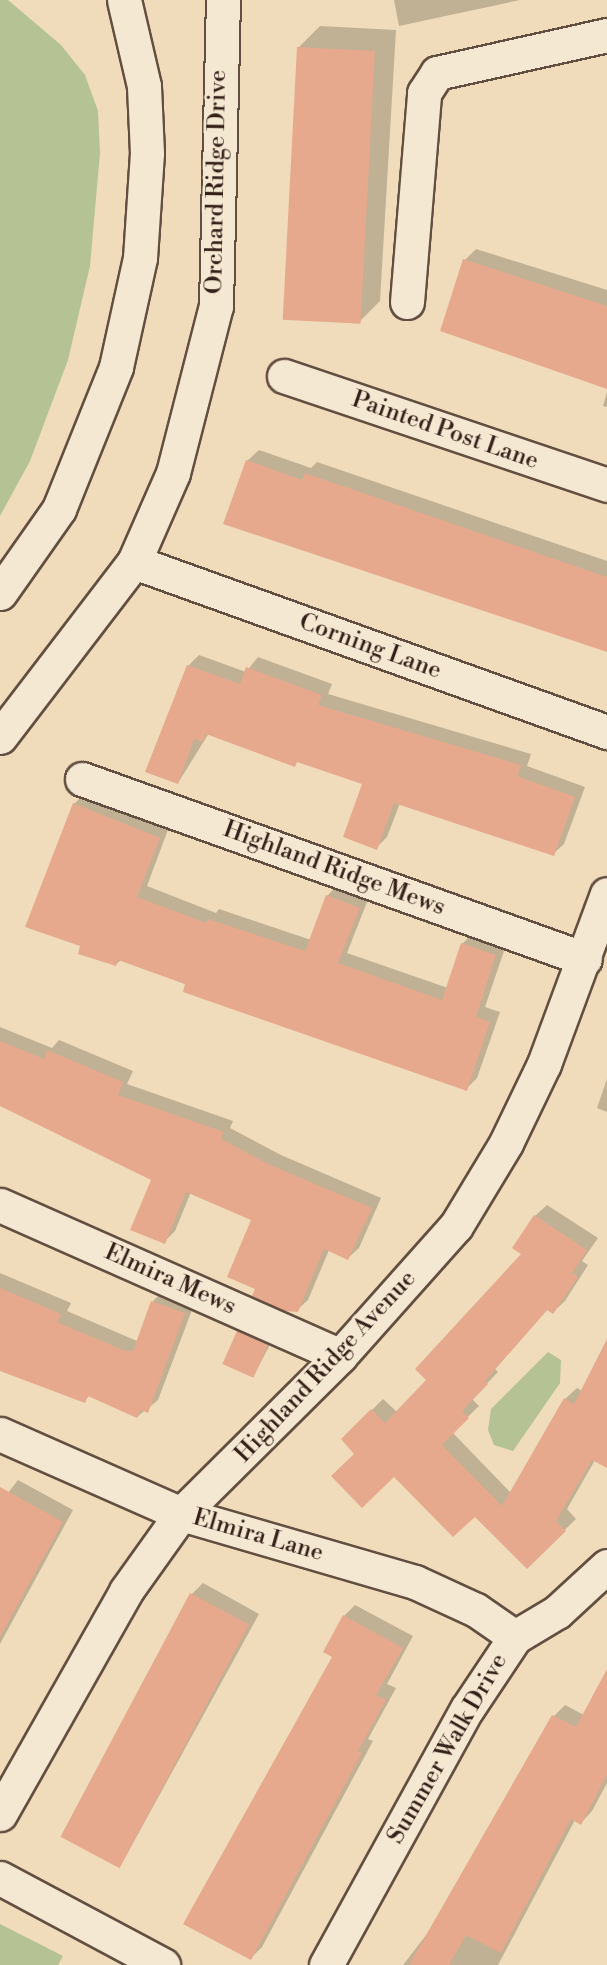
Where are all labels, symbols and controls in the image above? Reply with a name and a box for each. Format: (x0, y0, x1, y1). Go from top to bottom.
street label: Orchard Ridge Drive (201, 70, 233, 294)
street label: Painted Post Lane (348, 386, 542, 476)
street label: Corning Lane (295, 608, 445, 686)
street label: Highland Ridge Mews (219, 815, 449, 923)
street label: Elmira Mews (100, 1238, 240, 1322)
street label: Highland Ridge Avenue (229, 1265, 423, 1469)
street label: Elmira Lane (189, 1504, 327, 1568)
street label: Summer Walk Drive (382, 1649, 514, 1849)

